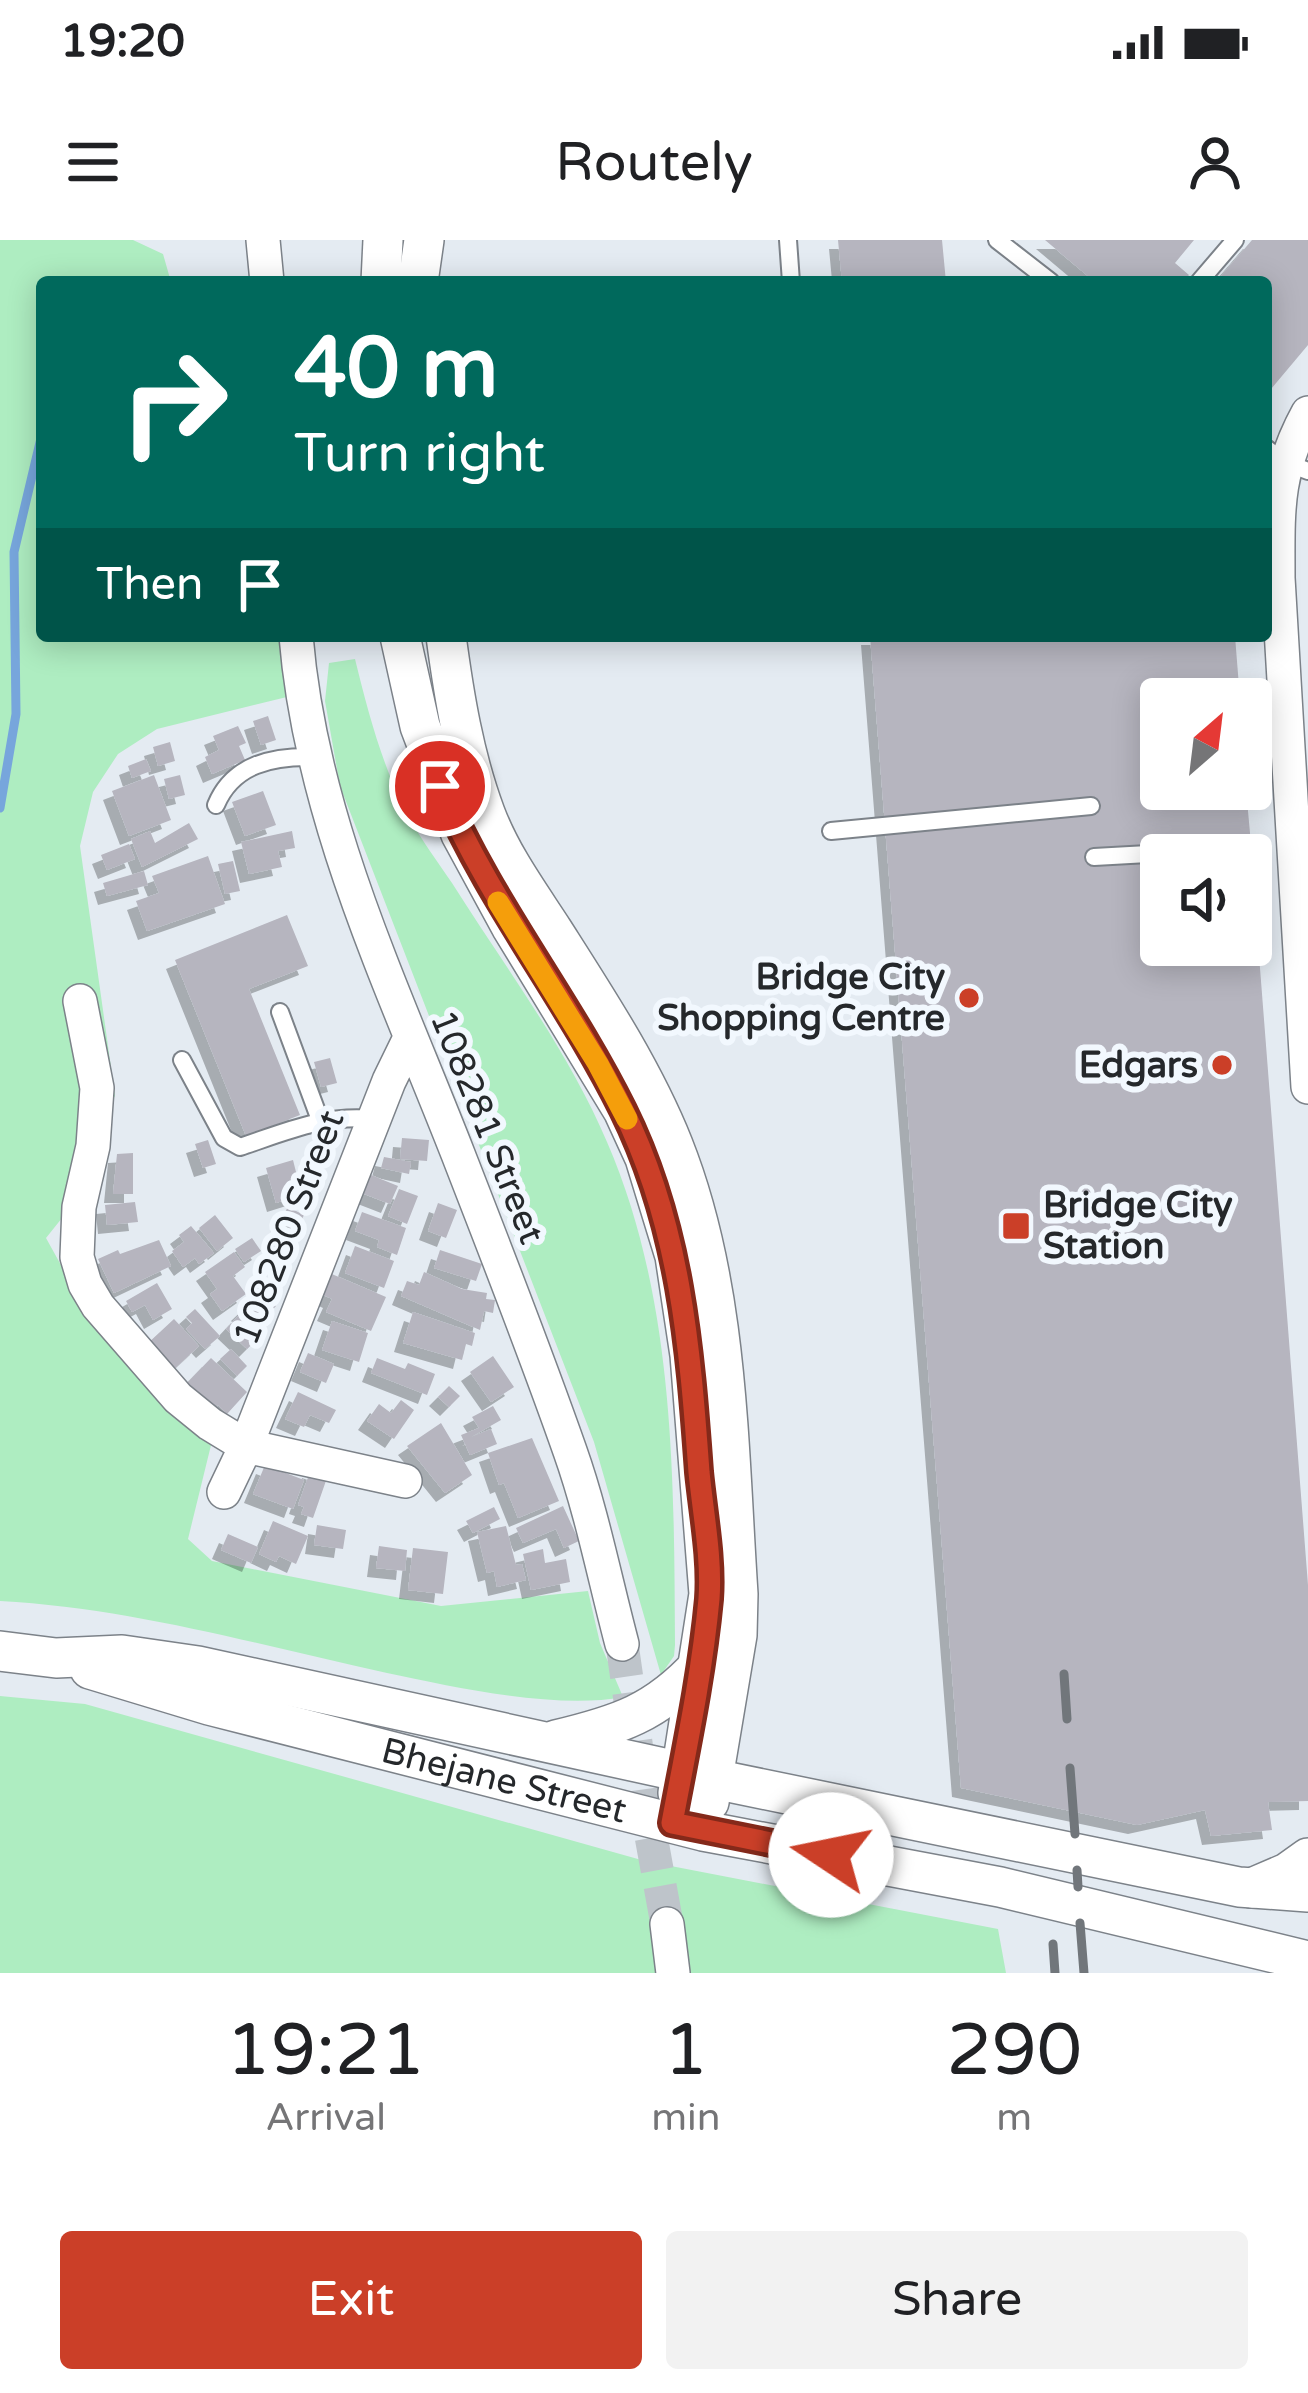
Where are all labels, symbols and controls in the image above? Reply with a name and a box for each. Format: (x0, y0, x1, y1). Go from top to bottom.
text: 19:20 (60, 15, 185, 69)
icon: menu (60, 129, 126, 195)
icon: person (1182, 129, 1248, 195)
text: Routely (555, 130, 753, 195)
text: 40 m (294, 319, 498, 420)
icon: right (96, 324, 252, 480)
text: Turn right (294, 421, 545, 486)
icon: arrive (227, 552, 293, 618)
text: Then (96, 558, 203, 612)
north arrow (1140, 678, 1272, 810)
map controls (1140, 678, 1272, 966)
pin (389, 735, 491, 837)
icon: arrive (407, 753, 473, 819)
button: sound (1140, 834, 1272, 966)
place label: Bridge City Shopping Centre (657, 956, 945, 1040)
marker: Bridge City Shopping Centre (956, 985, 982, 1011)
street label: 108281 Street (421, 1004, 553, 1250)
place label: Edgars (1079, 1044, 1198, 1087)
marker: Edgars (1209, 1052, 1235, 1078)
street label: 108280 Street (225, 1105, 353, 1351)
place label: Bridge City Station (1043, 1184, 1233, 1268)
marker: Bridge City Station (1000, 1210, 1032, 1242)
street label: Bhejane Street (377, 1728, 631, 1832)
position arrow (768, 1792, 894, 1918)
text: 19:21 (226, 2008, 425, 2095)
text: 1 (663, 2008, 709, 2095)
text: 290 (946, 2008, 1082, 2095)
text: Arrival (265, 2094, 386, 2141)
text: min (651, 2094, 721, 2141)
text: m (996, 2094, 1032, 2141)
button: Exit (60, 2231, 642, 2369)
button: Share (666, 2231, 1248, 2369)

